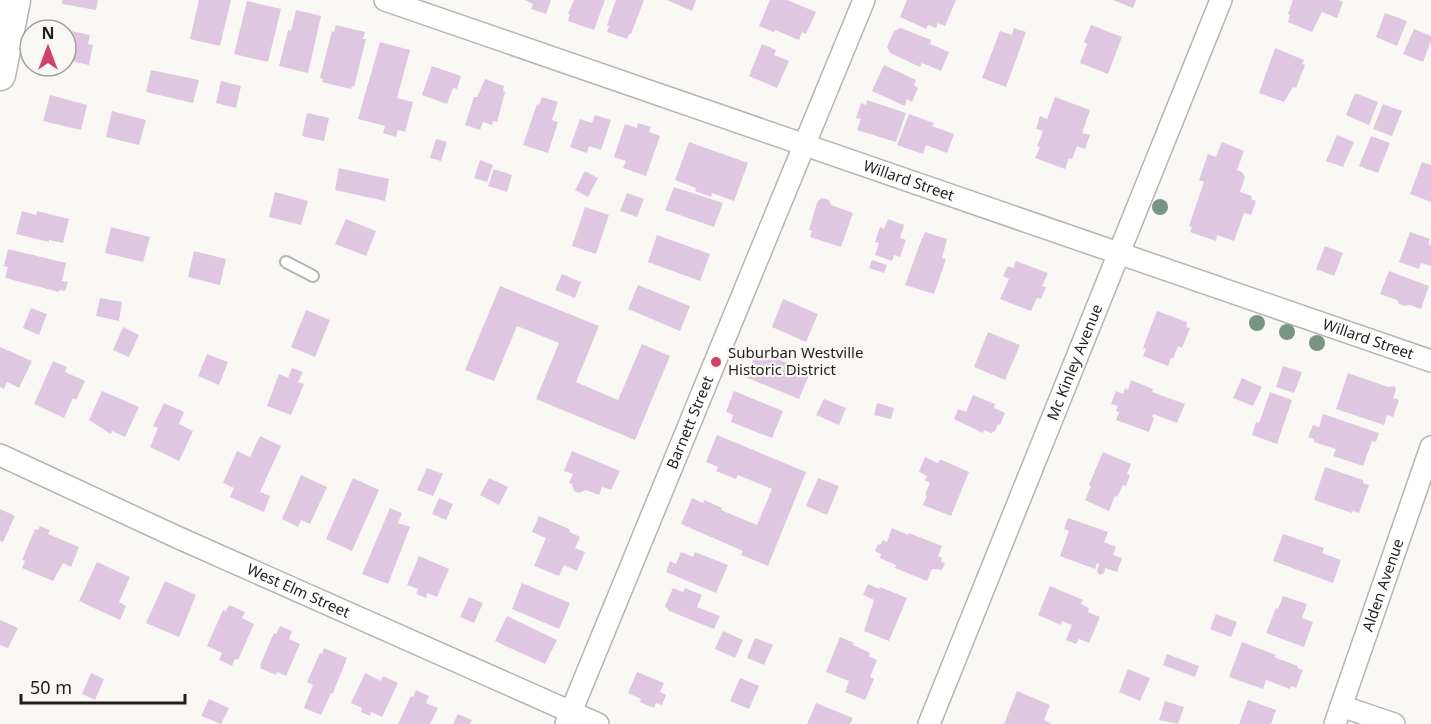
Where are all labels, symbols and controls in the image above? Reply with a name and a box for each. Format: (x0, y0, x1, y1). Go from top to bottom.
north arrow (18, 18, 78, 78)
text: N (41, 22, 55, 44)
street label: Willard Street (861, 155, 958, 205)
street label: Mc Kinley Avenue (1042, 301, 1106, 423)
street label: Willard Street (1320, 313, 1417, 363)
place label: Suburban Westville Historic District (728, 342, 863, 379)
marker: Suburban Westville Historic District (709, 355, 723, 369)
street label: Barnett Street (661, 372, 717, 472)
street label: Alden Avenue (1357, 536, 1408, 634)
street label: West Elm Street (244, 559, 354, 622)
scale bar (21, 667, 184, 705)
text: 50 m (30, 675, 72, 699)

